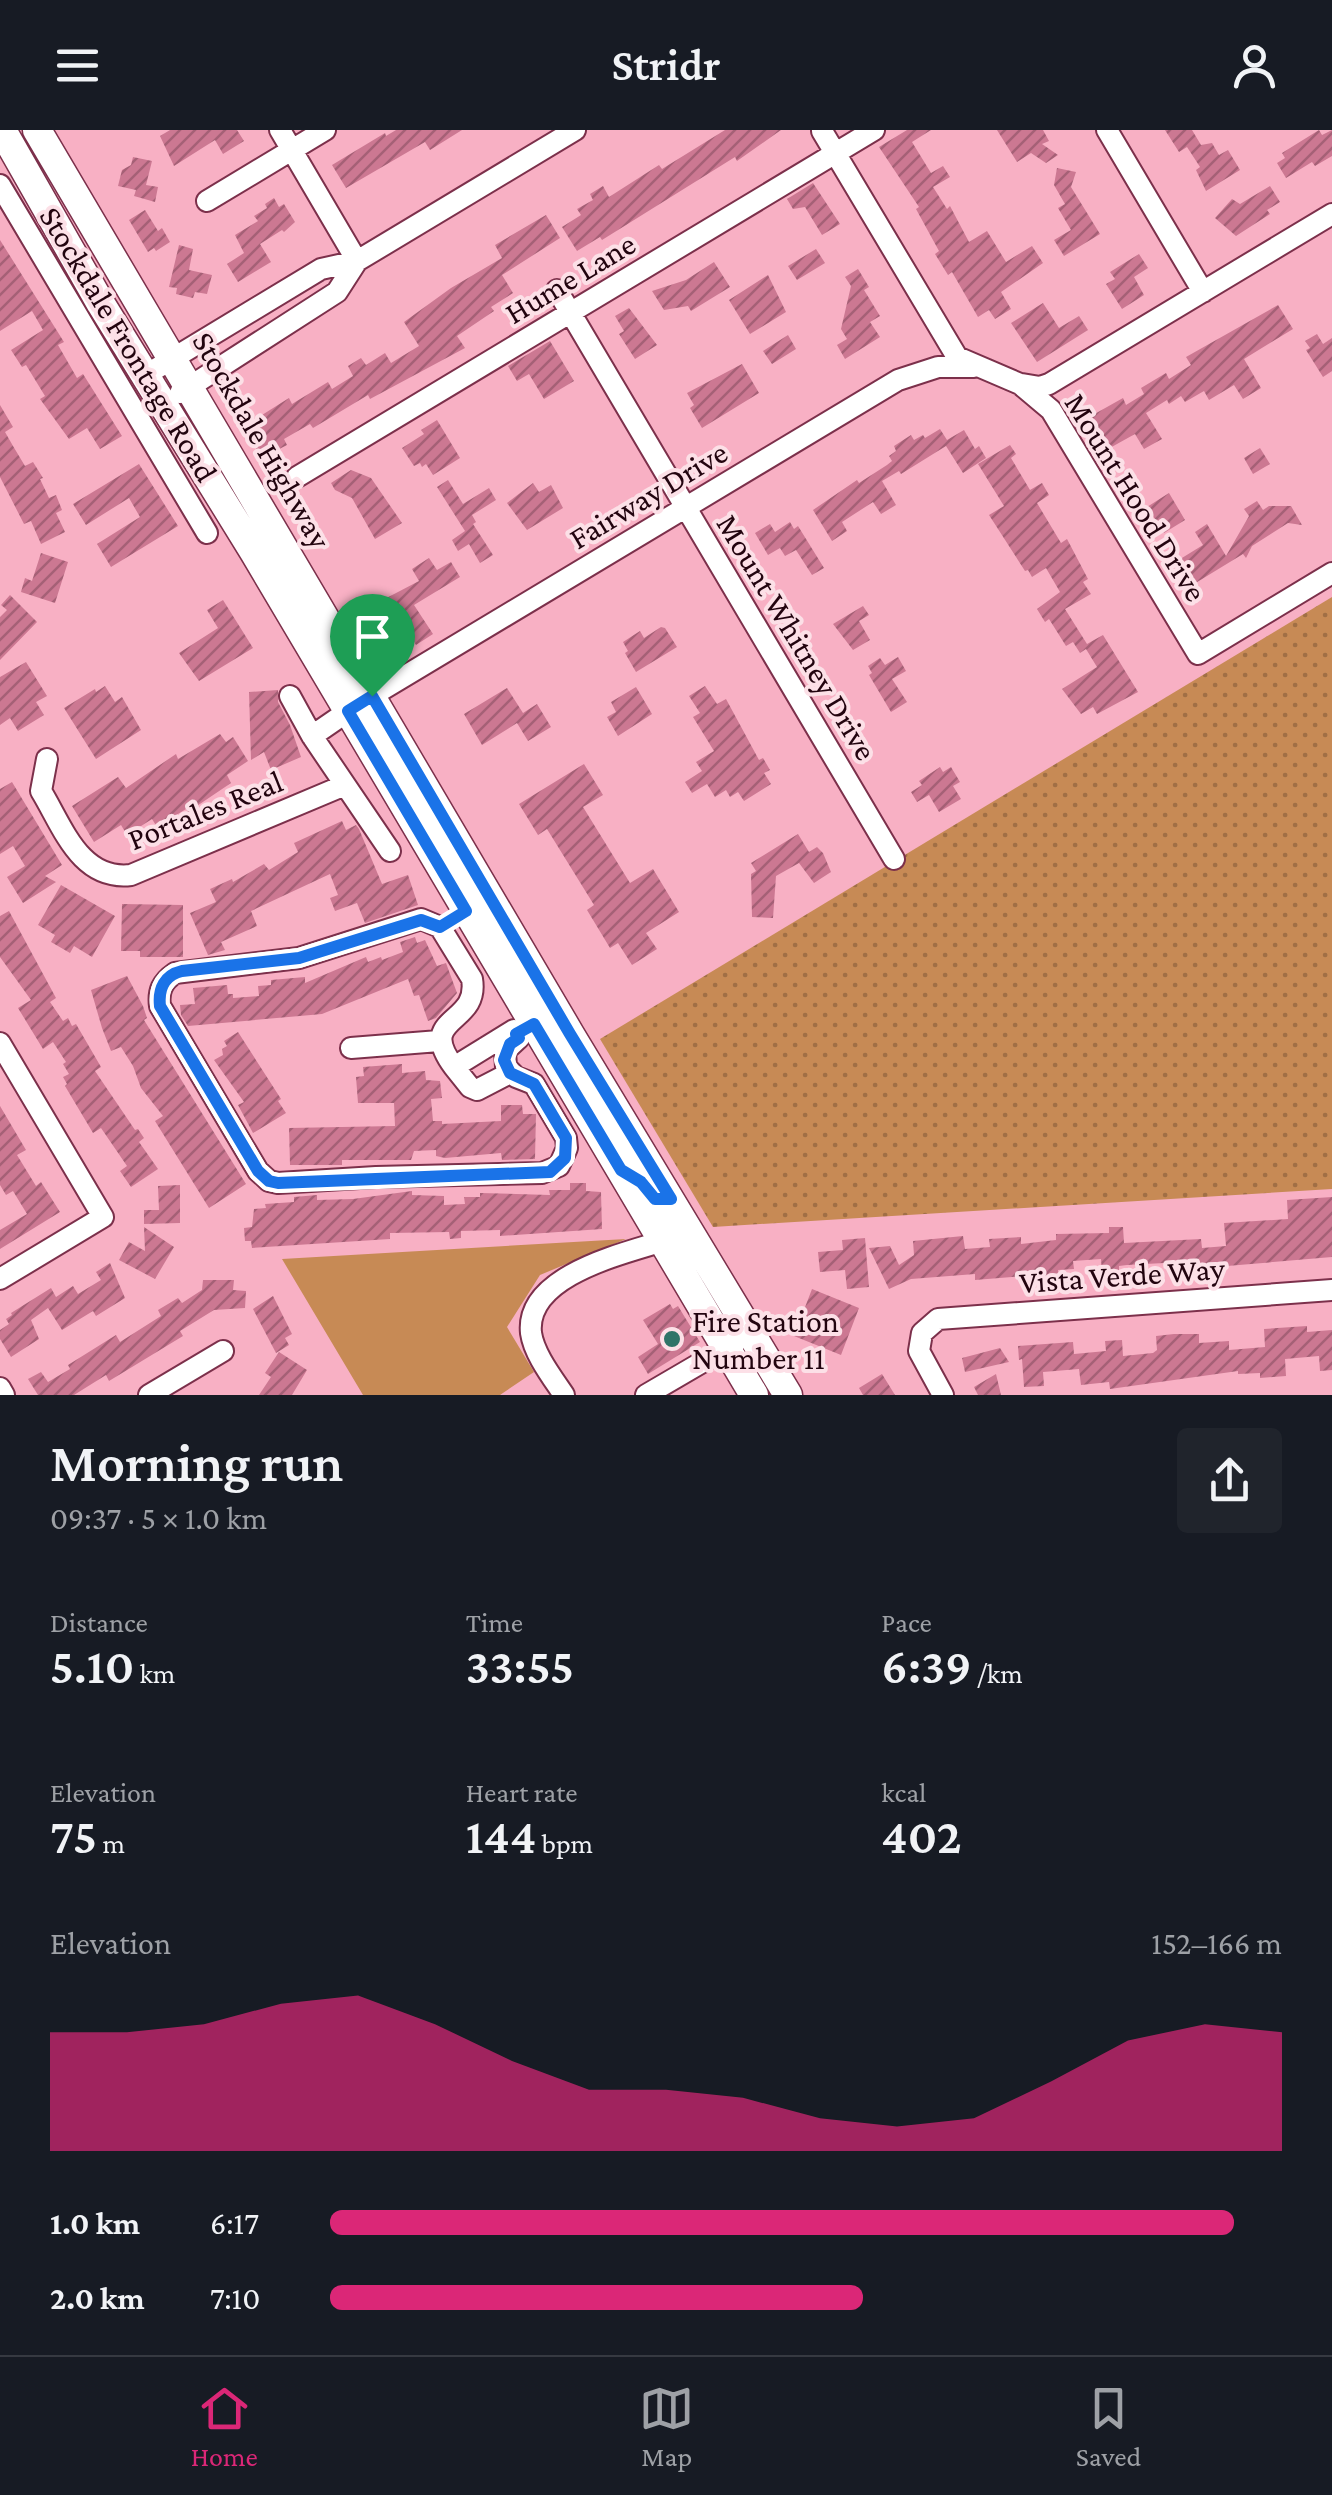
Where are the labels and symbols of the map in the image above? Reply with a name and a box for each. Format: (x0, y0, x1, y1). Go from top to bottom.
street label: Stockdale Frontage Road (33, 200, 225, 488)
street label: Hume Lane (498, 225, 642, 331)
street label: Stockdale Highway (185, 325, 339, 555)
street label: Mount Hood Drive (1058, 386, 1214, 608)
street label: Fairway Drive (562, 434, 734, 556)
street label: Mount Whitney Drive (709, 508, 885, 766)
pin (330, 594, 415, 697)
street label: Portales Real (122, 763, 288, 857)
street label: Vista Verde Way (1018, 1250, 1226, 1300)
place label: Fire Station Number 11 (692, 1303, 839, 1376)
marker: Fire Station Number 11 (661, 1328, 683, 1350)

